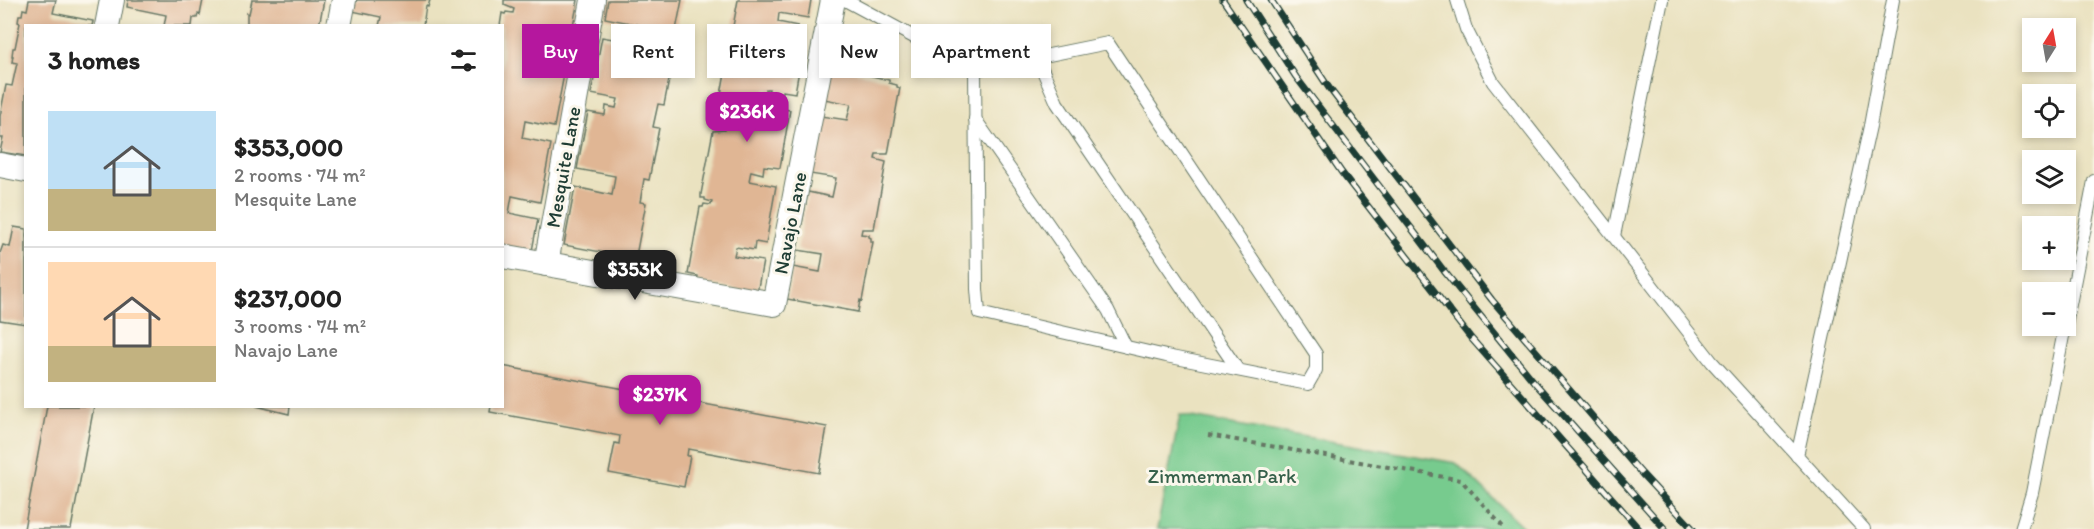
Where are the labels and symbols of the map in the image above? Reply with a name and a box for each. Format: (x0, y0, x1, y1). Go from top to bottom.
north arrow (2022, 18, 2076, 72)
pin: $236K (705, 92, 789, 143)
street label: Mesquite Lane (541, 104, 585, 230)
street label: Navajo Lane (768, 170, 812, 276)
pin: $353K (593, 250, 677, 301)
pin: $237K (618, 375, 702, 426)
park label: Zimmerman Park (1148, 464, 1297, 488)

